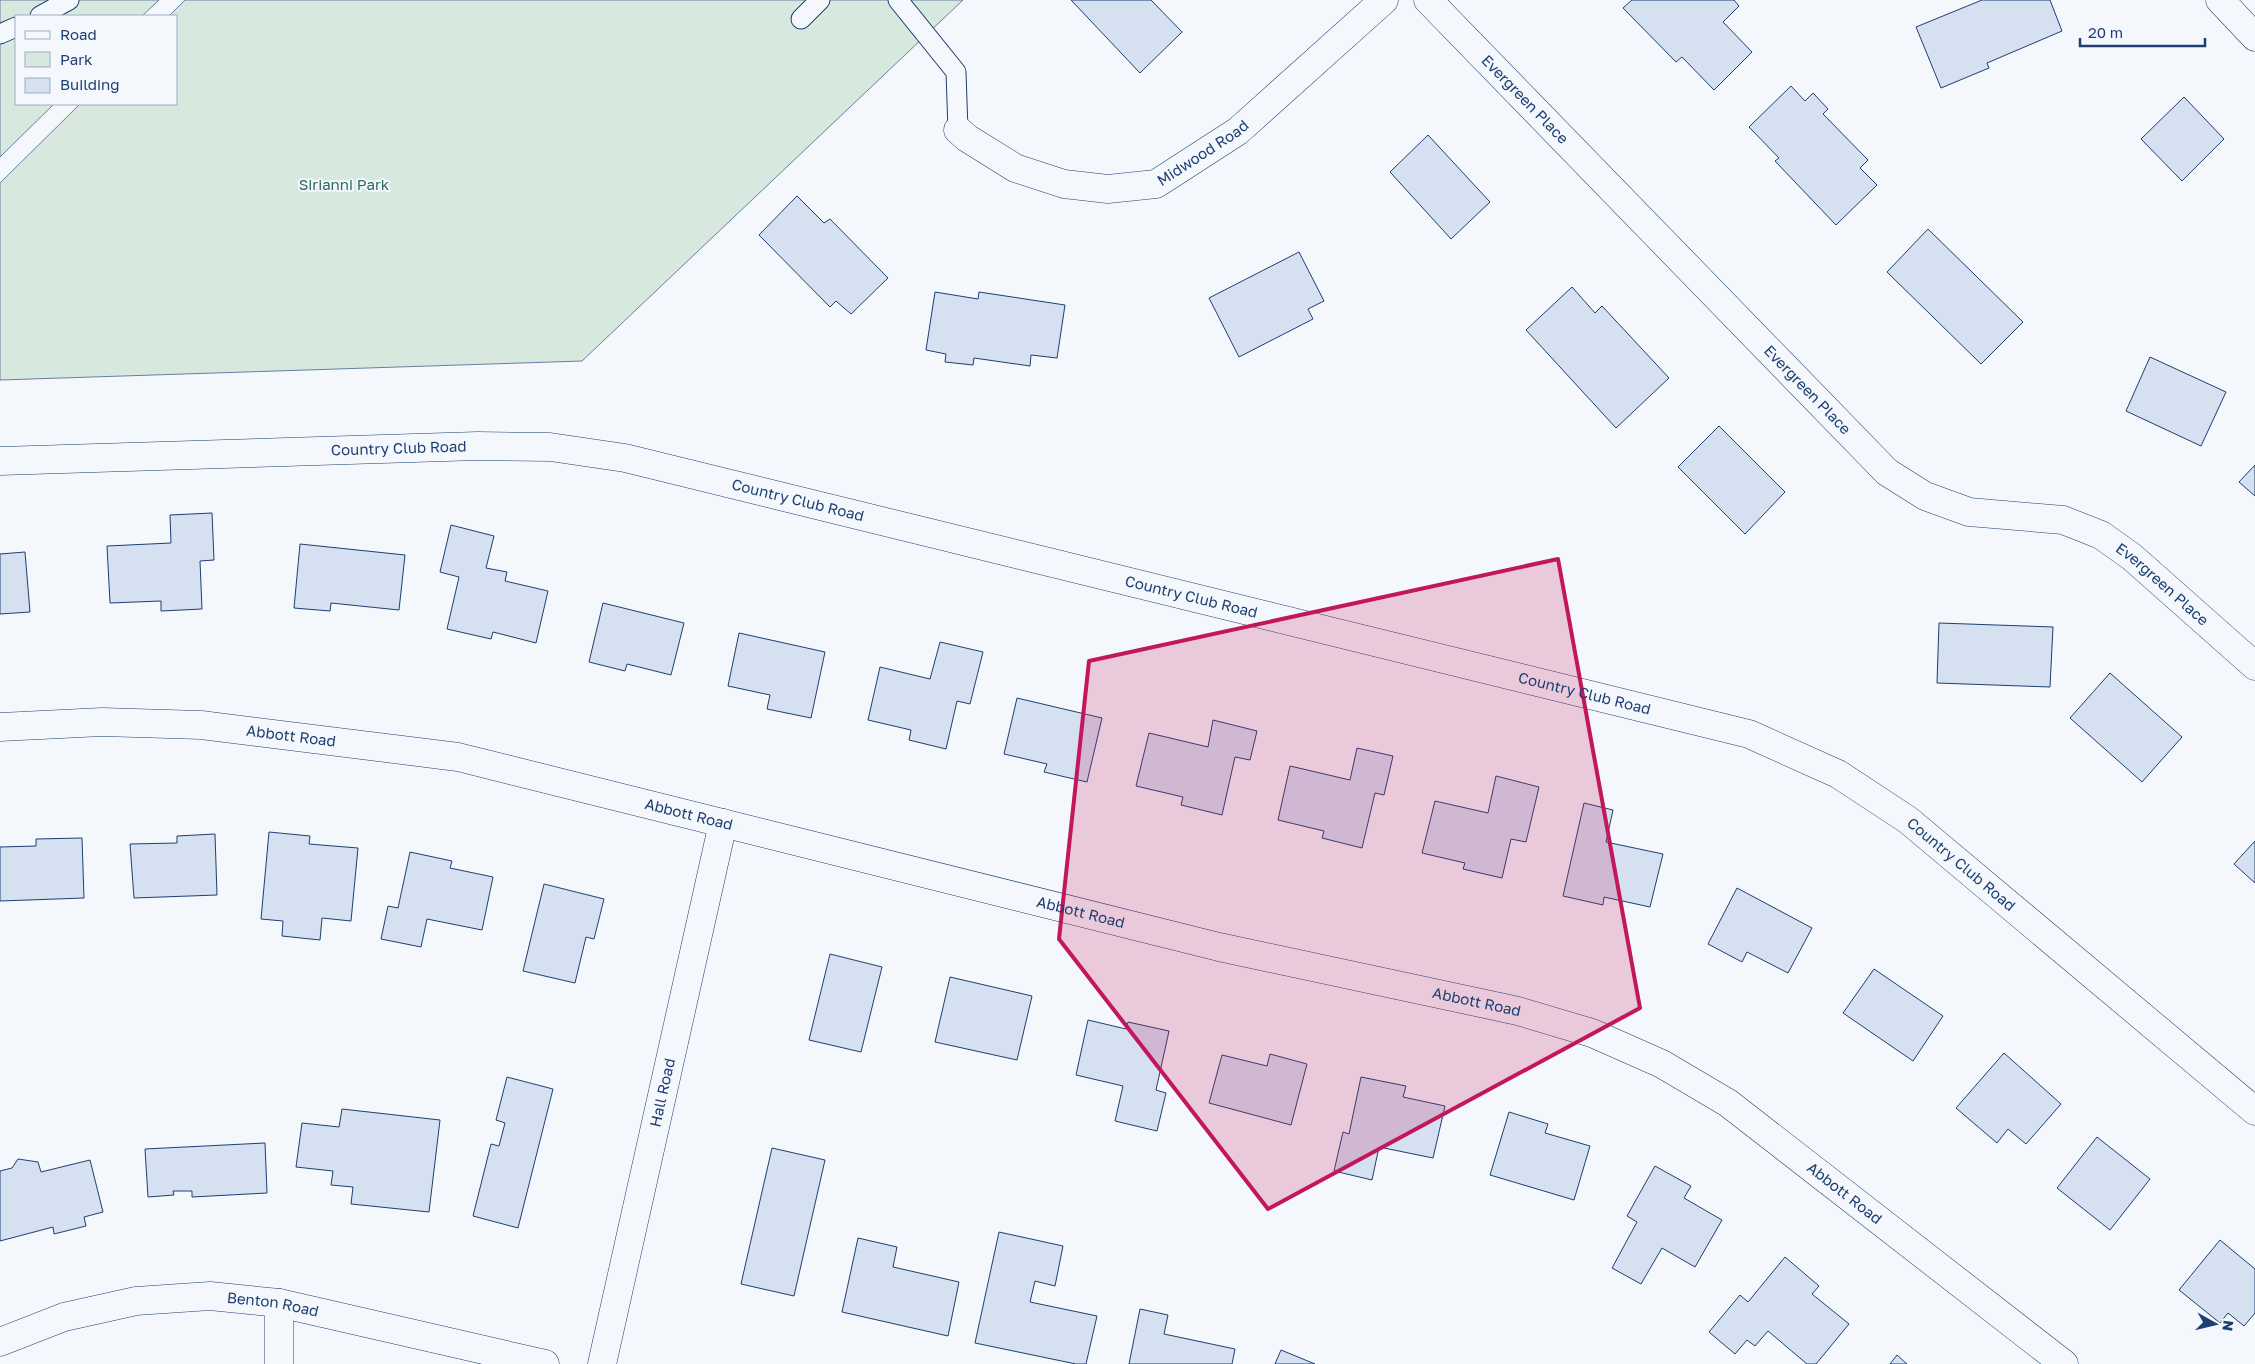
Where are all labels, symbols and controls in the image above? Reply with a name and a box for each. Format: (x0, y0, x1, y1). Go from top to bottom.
legend (15, 15, 178, 105)
scale bar (2080, 15, 2205, 47)
text: 20 m (2088, 23, 2123, 41)
text: Road (60, 25, 97, 43)
text: Park (60, 50, 93, 68)
street label: Evergreen Place (1478, 51, 1573, 147)
text: Building (60, 75, 120, 93)
street label: Midwood Road (1153, 116, 1252, 189)
park label: Sirianni Park (299, 175, 390, 193)
street label: Evergreen Place (1761, 341, 1855, 438)
street label: Country Club Road (331, 436, 467, 459)
street label: Country Club Road (730, 475, 866, 524)
street label: Evergreen Place (2113, 539, 2213, 629)
street label: Country Club Road (1123, 571, 1259, 621)
street label: Country Club Road (1517, 668, 1653, 718)
street label: Abbott Road (246, 721, 337, 750)
street label: Abbott Road (643, 794, 735, 833)
street label: Country Club Road (1904, 813, 2019, 914)
street label: Abbott Road (1035, 892, 1127, 931)
street label: Abbott Road (1431, 983, 1523, 1019)
street label: Hall Road (645, 1056, 678, 1129)
street label: Abbott Road (1804, 1158, 1886, 1227)
street label: Benton Road (226, 1288, 321, 1320)
north arrow (2190, 1299, 2240, 1349)
text: N (2219, 1319, 2238, 1332)

